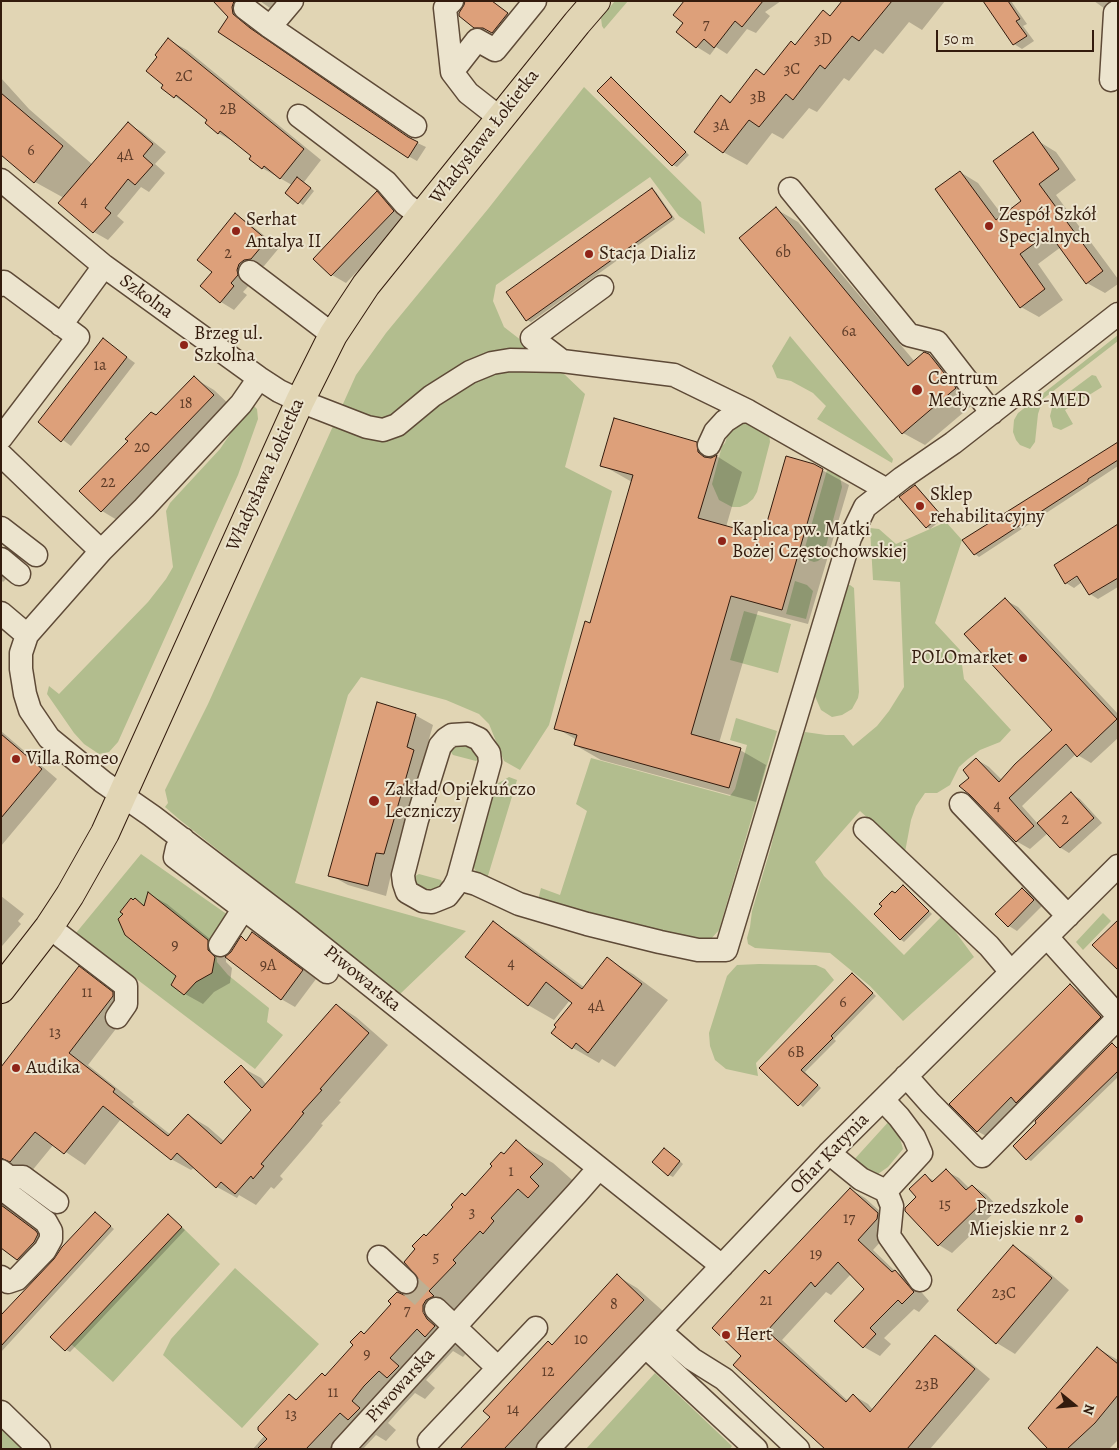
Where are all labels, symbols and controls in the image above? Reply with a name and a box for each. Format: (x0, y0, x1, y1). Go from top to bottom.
house number: 7 (703, 15, 709, 35)
scale bar (939, 20, 1096, 52)
text: 50 m (944, 29, 974, 49)
house number: 3D (814, 30, 832, 50)
house number: 3C (784, 60, 800, 80)
street label: Władysława Łokietka (425, 65, 545, 209)
house number: 2C (175, 67, 193, 87)
house number: 3B (750, 88, 766, 108)
house number: 2B (219, 100, 237, 120)
house number: 3A (713, 116, 729, 136)
house number: 6 (27, 141, 35, 161)
house number: 4A (117, 146, 133, 166)
house number: 4 (80, 192, 88, 212)
place label: Zespół Szkół Specjalnych (999, 204, 1096, 248)
place label: Serhat Antalya II (246, 209, 321, 253)
marker: Zespół Szkół Specjalnych (983, 220, 995, 232)
marker: Serhat Antalya II (230, 225, 242, 237)
place label: Stacja Dializ (599, 243, 696, 265)
house number: 6b (775, 243, 791, 263)
house number: 2 (224, 244, 232, 264)
marker: Stacja Dializ (583, 248, 595, 260)
street label: Szkolna (115, 270, 177, 324)
house number: 6a (842, 322, 856, 342)
place label: Brzeg ul. Szkolna (194, 323, 263, 367)
marker: Brzeg ul. Szkolna (178, 339, 190, 351)
house number: 1a (94, 356, 106, 376)
place label: Centrum Medyczne ARS-MED (928, 368, 1090, 412)
marker: Centrum Medyczne ARS-MED (910, 383, 924, 397)
house number: 18 (179, 394, 193, 414)
street label: Władysława Łokietka (222, 395, 310, 555)
house number: 20 (134, 438, 150, 458)
house number: 22 (100, 473, 116, 493)
place label: Sklep rehabilitacyjny (930, 484, 1045, 528)
marker: Sklep rehabilitacyjny (914, 500, 926, 512)
place label: Kaplica pw. Matki Bożej Częstochowskiej (732, 519, 907, 563)
marker: Kaplica pw. Matki Bożej Częstochowskiej (716, 535, 728, 547)
place label: POLOmarket (911, 647, 1013, 669)
marker: POLOmarket (1017, 652, 1029, 664)
place label: Villa Romeo (26, 748, 118, 770)
marker: Villa Romeo (10, 753, 22, 765)
place label: Zakład Opiekuńczo Leczniczy (385, 779, 536, 823)
marker: Zakład Opiekuńczo Leczniczy (367, 794, 381, 808)
house number: 4 (993, 796, 1001, 816)
house number: 2 (1061, 810, 1069, 830)
house number: 9 (171, 936, 179, 956)
street label: Piwowarska (319, 941, 405, 1017)
house number: 4 (507, 954, 515, 974)
house number: 9A (260, 956, 276, 976)
house number: 11 (82, 983, 92, 1003)
house number: 6 (839, 993, 847, 1013)
house number: 4A (588, 997, 604, 1017)
house number: 13 (49, 1023, 61, 1043)
house number: 6B (788, 1043, 804, 1063)
place label: Audika (26, 1057, 80, 1079)
marker: Audika (10, 1062, 22, 1074)
street label: Ofiar Katynia (786, 1109, 874, 1199)
house number: 1 (508, 1162, 514, 1182)
house number: 15 (939, 1195, 951, 1215)
place label: Przedszkole Miejskie nr 2 (969, 1197, 1069, 1241)
house number: 3 (469, 1203, 475, 1223)
house number: 17 (843, 1209, 855, 1229)
marker: Przedszkole Miejskie nr 2 (1073, 1213, 1085, 1225)
house number: 19 (810, 1245, 822, 1265)
house number: 5 (433, 1248, 439, 1268)
house number: 23C (992, 1284, 1016, 1304)
house number: 21 (759, 1291, 773, 1311)
house number: 8 (610, 1295, 618, 1315)
house number: 7 (404, 1301, 410, 1321)
place label: Hert (736, 1324, 772, 1346)
marker: Hert (720, 1329, 732, 1341)
house number: 10 (574, 1330, 588, 1350)
street label: Piwowarska (362, 1344, 440, 1428)
house number: 9 (363, 1345, 371, 1365)
house number: 12 (541, 1362, 555, 1382)
house number: 23B (915, 1375, 939, 1395)
north arrow (1049, 1380, 1099, 1430)
house number: 11 (328, 1383, 338, 1403)
house number: 14 (507, 1400, 519, 1420)
text: N (1078, 1402, 1099, 1417)
house number: 13 (285, 1405, 297, 1425)

